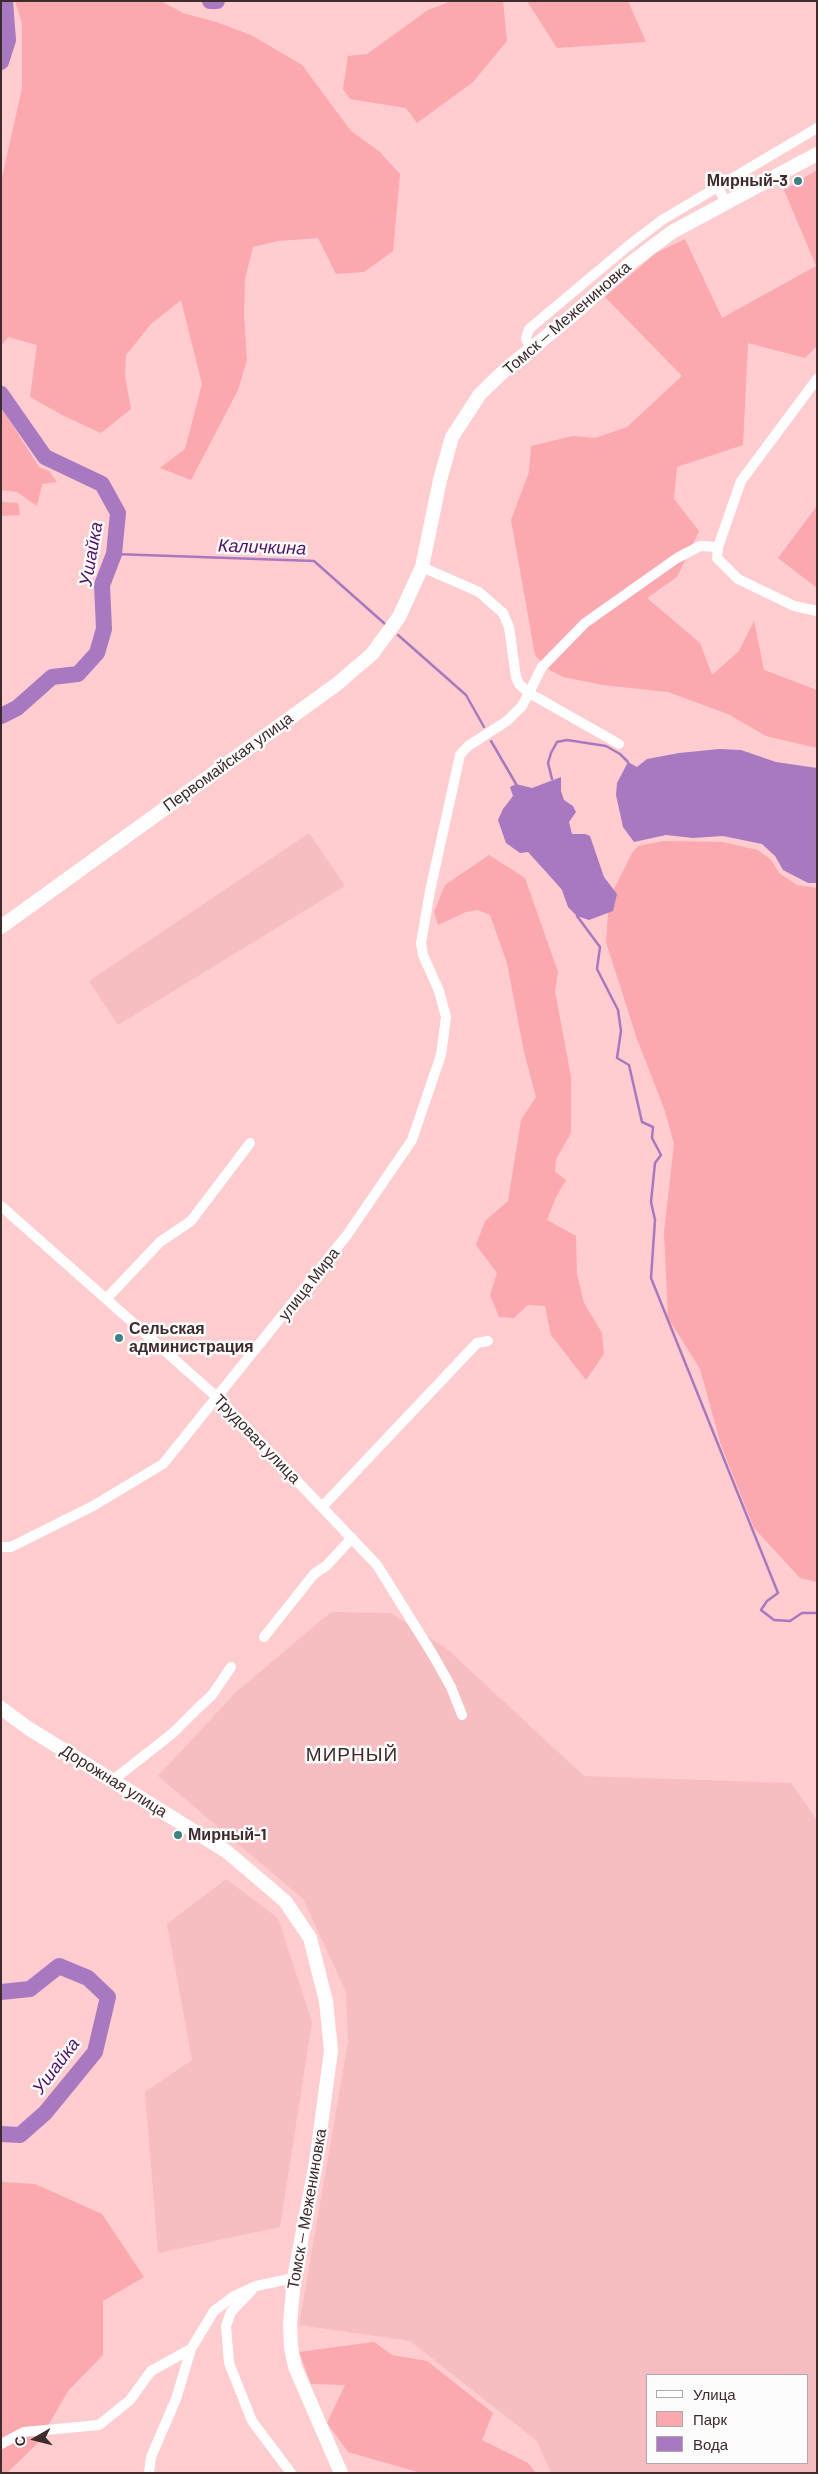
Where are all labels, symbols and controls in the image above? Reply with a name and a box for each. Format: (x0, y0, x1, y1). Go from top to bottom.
place label: Мирный-3 (707, 171, 788, 191)
marker: Мирный-3 (792, 175, 804, 187)
street label: Томск — Межениновка (499, 257, 635, 379)
water label: Ушайка (75, 520, 107, 588)
water label: Каличкина (217, 535, 307, 559)
street label: Первомайская улица (159, 709, 297, 815)
street label: улица Мира (275, 1244, 343, 1324)
place label: Сельская администрация (129, 1319, 254, 1357)
marker: Сельская администрация (113, 1332, 125, 1344)
street label: Трудовая улица (210, 1390, 304, 1488)
street label: Дорожная улица (57, 1741, 171, 1821)
district label: МИРНЫЙ (305, 1744, 399, 1766)
place label: Мирный-1 (188, 1825, 266, 1845)
marker: Мирный-1 (172, 1829, 184, 1841)
water label: Ушайка (28, 2034, 84, 2098)
street label: Томск — Межениновка (283, 2127, 331, 2291)
legend (646, 2374, 808, 2464)
text: Улица (693, 2385, 736, 2403)
text: Парк (693, 2410, 727, 2428)
north arrow (10, 2414, 60, 2464)
text: С (11, 2435, 29, 2447)
text: Вода (693, 2435, 728, 2453)

